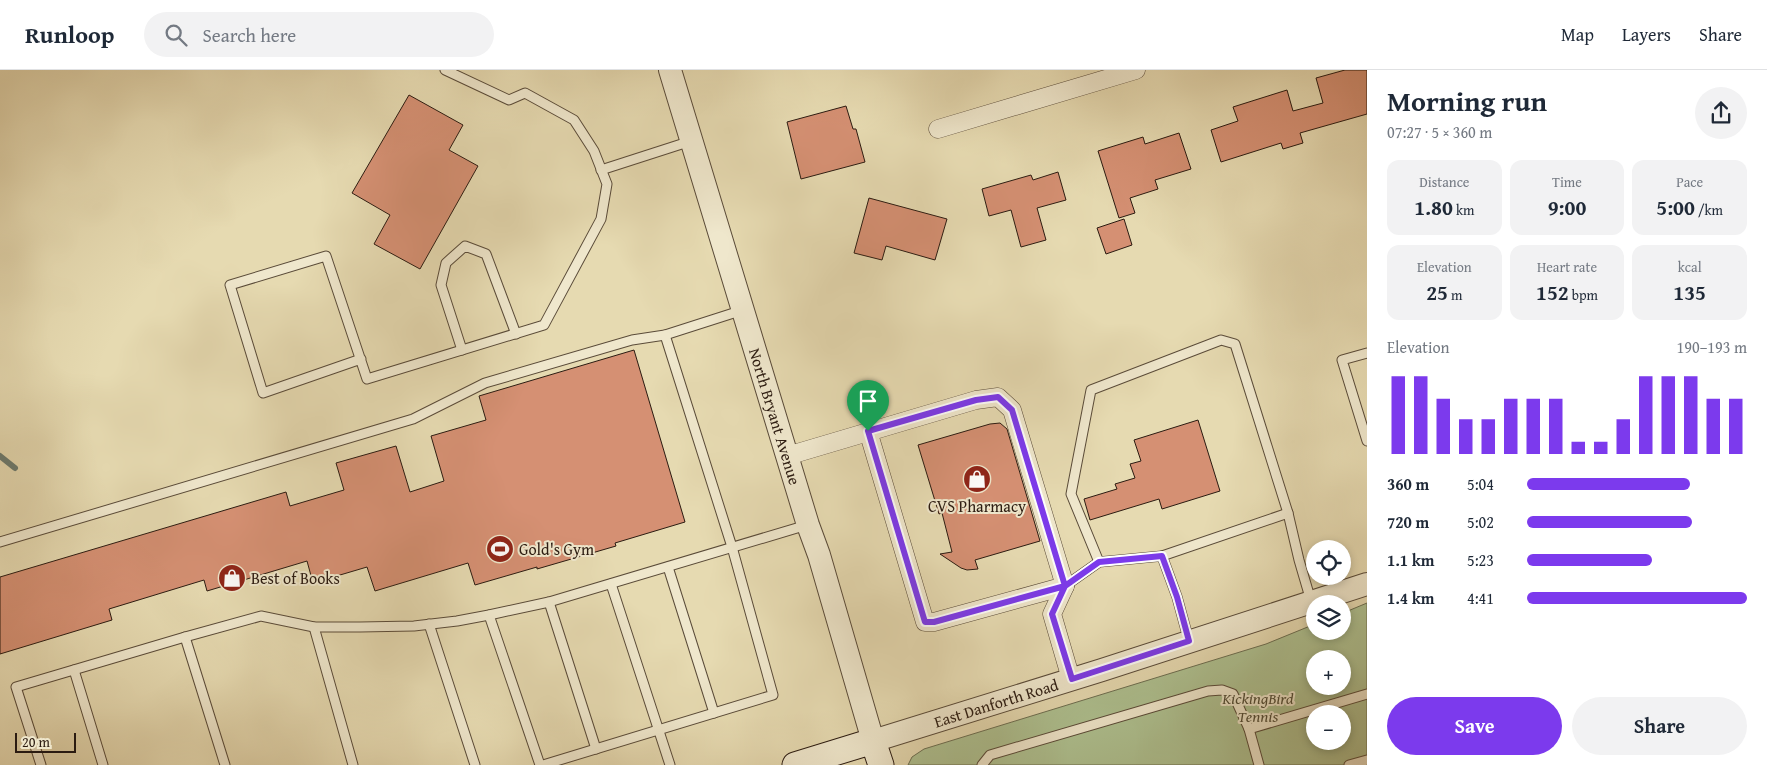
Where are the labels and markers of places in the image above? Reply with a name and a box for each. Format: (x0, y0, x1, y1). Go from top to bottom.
pin (847, 380, 889, 431)
shop icon: CVS Pharmacy (962, 464, 992, 494)
place label: CVS Pharmacy (928, 494, 1026, 518)
sports icon: Gold's Gym (485, 534, 515, 564)
place label: Gold's Gym (519, 537, 594, 561)
shop icon: Best of Books (217, 563, 247, 593)
place label: Best of Books (251, 566, 340, 590)

